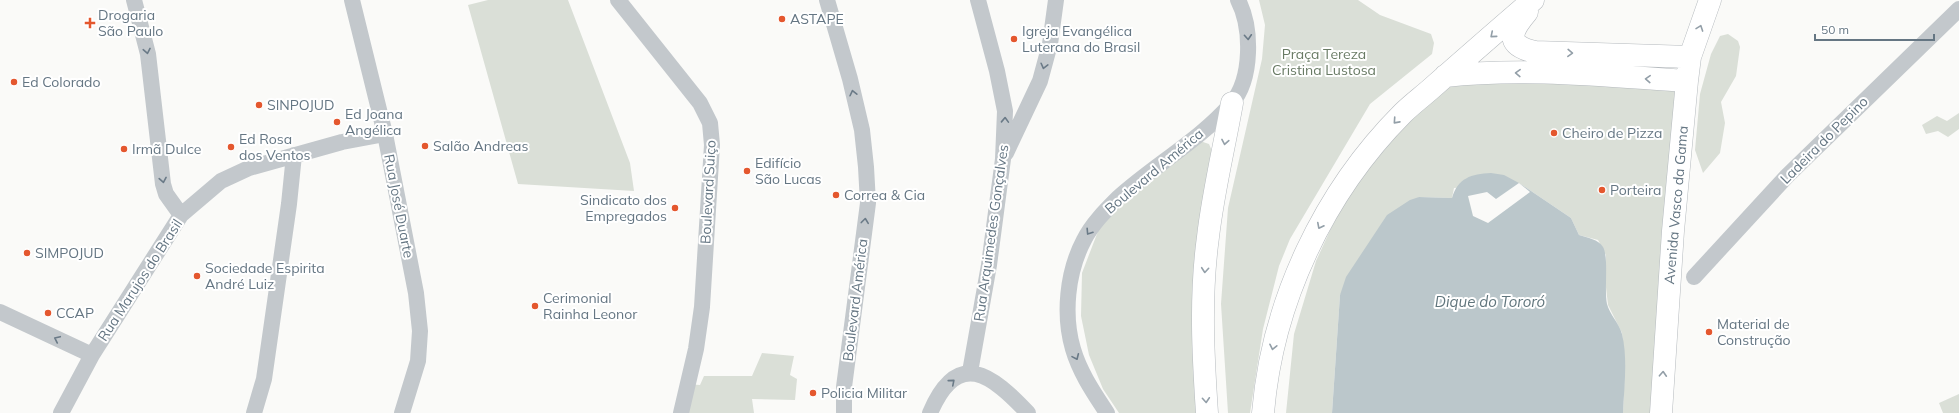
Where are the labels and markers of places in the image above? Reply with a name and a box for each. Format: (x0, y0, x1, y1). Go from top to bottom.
place label: Drogaria São Paulo (98, 6, 163, 40)
place label: ASTAPE (790, 10, 844, 28)
marker: ASTAPE (777, 14, 787, 24)
marker: Drogaria São Paulo (85, 18, 95, 28)
place label: Igreja Evangélica Luterana do Brasil (1022, 22, 1140, 56)
marker: Igreja Evangélica Luterana do Brasil (1009, 34, 1019, 44)
place label: Ed Colorado (22, 73, 100, 91)
marker: Ed Colorado (9, 77, 19, 87)
place label: SINPOJUD (267, 96, 334, 114)
marker: SINPOJUD (254, 100, 264, 110)
place label: Ed Joana Angélica (345, 105, 403, 139)
marker: Ed Joana Angélica (332, 117, 342, 127)
place label: Cheiro de Pizza (1562, 124, 1662, 142)
marker: Cheiro de Pizza (1549, 128, 1559, 138)
place label: Ed Rosa dos Ventos (239, 130, 311, 164)
place label: Salão Andreas (433, 137, 528, 155)
place label: Irmã Dulce (132, 140, 201, 158)
marker: Salão Andreas (420, 141, 430, 151)
marker: Ed Rosa dos Ventos (226, 142, 236, 152)
marker: Irmã Dulce (119, 144, 129, 154)
place label: Edifício São Lucas (755, 154, 822, 188)
marker: Edifício São Lucas (742, 166, 752, 176)
place label: Porteira (1610, 181, 1661, 199)
marker: Porteira (1597, 185, 1607, 195)
place label: Correa & Cia (844, 186, 925, 204)
marker: Correa & Cia (831, 190, 841, 200)
place label: Sindicato dos Empregados (580, 191, 667, 225)
marker: Sindicato dos Empregados (670, 203, 680, 213)
place label: SIMPOJUD (35, 244, 104, 262)
marker: SIMPOJUD (22, 248, 32, 258)
place label: Sociedade Espirita André Luiz (205, 259, 325, 293)
marker: Sociedade Espirita André Luiz (192, 271, 202, 281)
place label: Cerimonial Rainha Leonor (543, 289, 638, 323)
marker: Cerimonial Rainha Leonor (530, 301, 540, 311)
place label: CCAP (56, 304, 94, 322)
marker: CCAP (43, 308, 53, 318)
place label: Material de Construção (1717, 315, 1791, 349)
marker: Material de Construção (1704, 327, 1714, 337)
place label: Policia Militar (821, 384, 908, 402)
marker: Policia Militar (808, 388, 818, 398)

